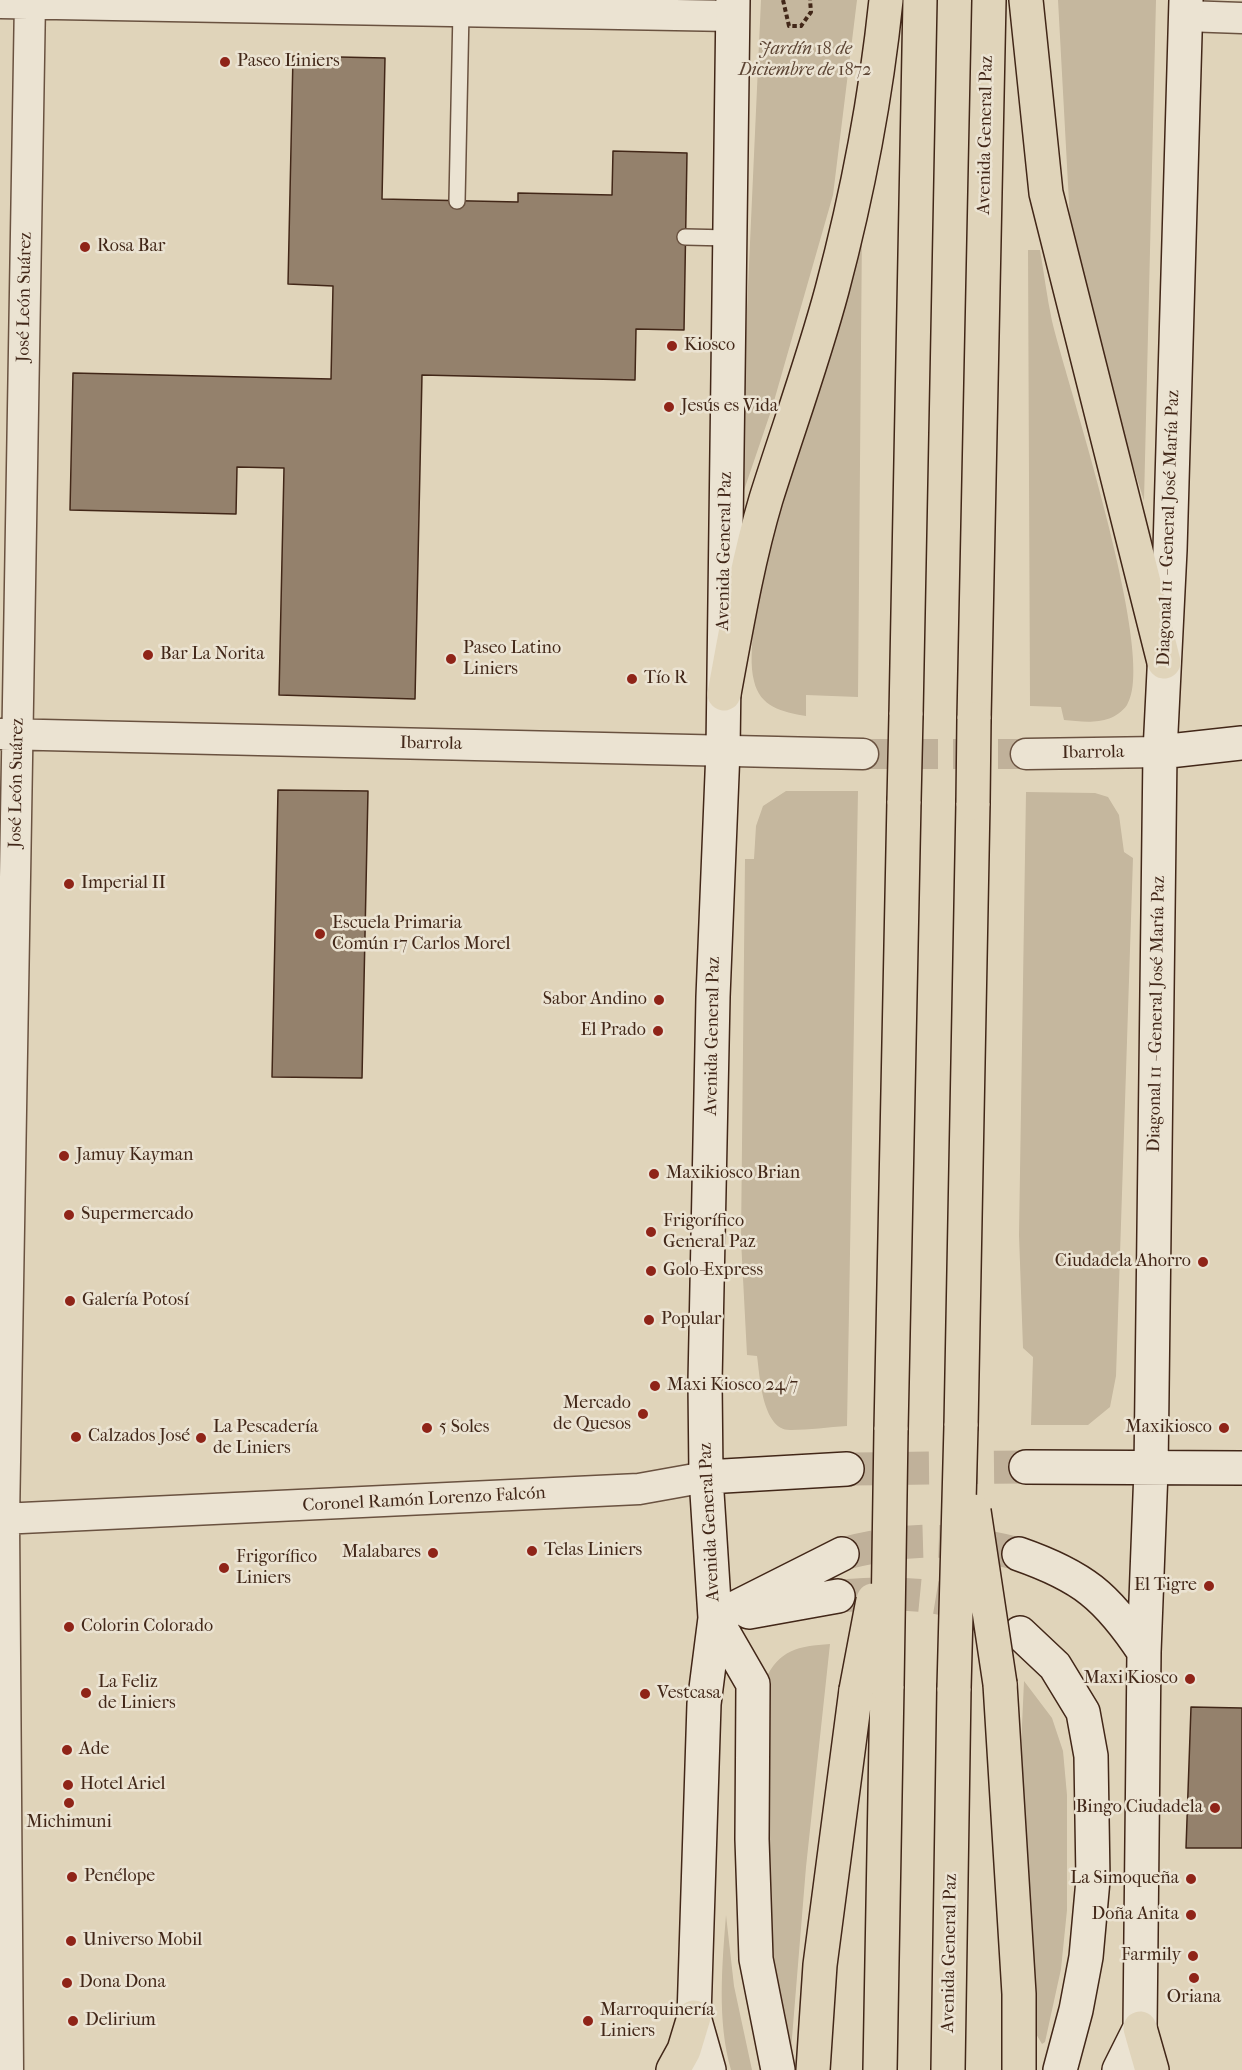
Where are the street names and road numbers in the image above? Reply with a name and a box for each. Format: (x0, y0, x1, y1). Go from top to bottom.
street label: Avenida General Paz (974, 55, 998, 215)
street label: José León Suárez (13, 232, 37, 362)
street label: Diagonal 11 - General José María Paz (1153, 390, 1185, 666)
street label: Avenida General Paz (713, 471, 737, 631)
street label: José León Suárez (5, 718, 29, 848)
street label: Ibarrola (400, 733, 462, 755)
street label: Ibarrola (1062, 742, 1124, 764)
street label: Diagonal 11 - General José María Paz (1144, 876, 1170, 1152)
street label: Avenida General Paz (701, 956, 725, 1116)
street label: Avenida General Paz (695, 1442, 725, 1602)
street label: Coronel Ramón Lorenzo Falcón (302, 1483, 546, 1517)
street label: Avenida General Paz (938, 1873, 962, 2033)

